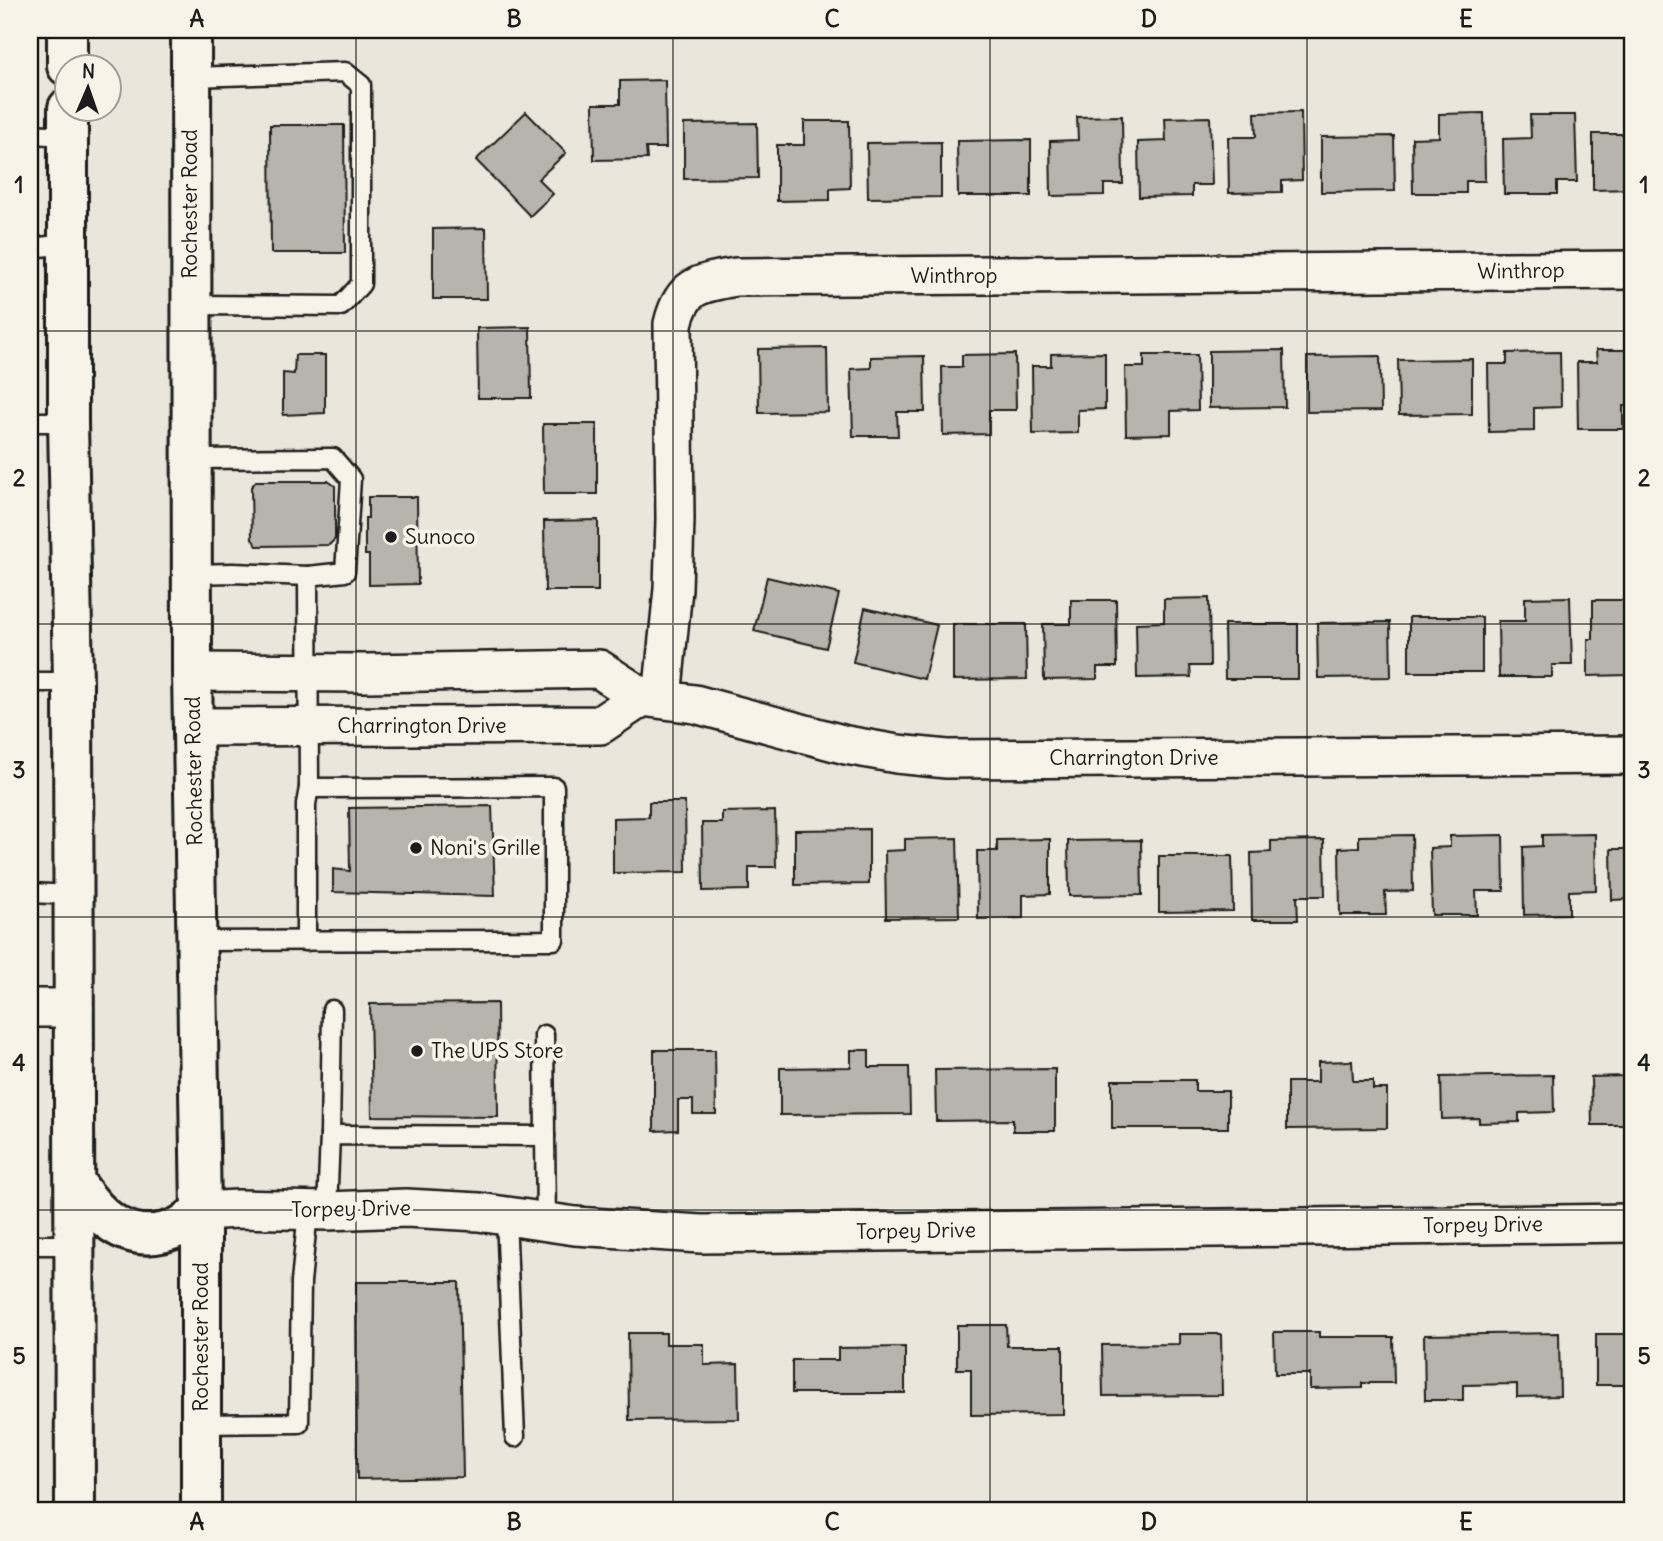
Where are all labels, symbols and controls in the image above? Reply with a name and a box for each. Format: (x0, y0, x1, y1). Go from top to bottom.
text: A (190, 4, 205, 33)
text: B (506, 4, 522, 33)
text: C (824, 4, 840, 33)
text: D (1141, 4, 1157, 33)
text: E (1459, 4, 1473, 33)
north arrow (52, 52, 122, 122)
text: N (82, 59, 96, 83)
street label: Rochester Road (176, 129, 203, 279)
text: 1 (14, 170, 24, 199)
text: 1 (1639, 170, 1649, 199)
street label: Winthrop (1477, 256, 1565, 285)
street label: Winthrop (910, 262, 998, 289)
text: 2 (13, 463, 26, 492)
text: 2 (1638, 463, 1651, 492)
place label: Sunoco (405, 523, 475, 550)
marker: Sunoco (383, 529, 399, 545)
street label: Rochester Road (179, 696, 208, 846)
street label: Charrington Drive (337, 712, 507, 739)
street label: Charrington Drive (1049, 744, 1219, 771)
text: 3 (12, 755, 26, 784)
text: 3 (1637, 755, 1651, 784)
place label: Noni's Grille (430, 834, 541, 861)
marker: Noni's Grille (408, 840, 424, 856)
place label: The UPS Store (431, 1037, 564, 1064)
marker: The UPS Store (409, 1043, 425, 1059)
text: 4 (12, 1048, 26, 1077)
text: 4 (1637, 1048, 1651, 1077)
street label: Torpey Drive (291, 1194, 411, 1223)
street label: Torpey Drive (1423, 1210, 1543, 1239)
street label: Torpey Drive (856, 1216, 976, 1245)
street label: Rochester Road (187, 1262, 214, 1412)
text: 5 (12, 1341, 26, 1370)
text: 5 (1637, 1341, 1651, 1370)
text: A (190, 1507, 205, 1536)
text: B (506, 1507, 522, 1536)
text: C (824, 1507, 840, 1536)
text: D (1141, 1507, 1157, 1536)
text: E (1459, 1507, 1473, 1536)

